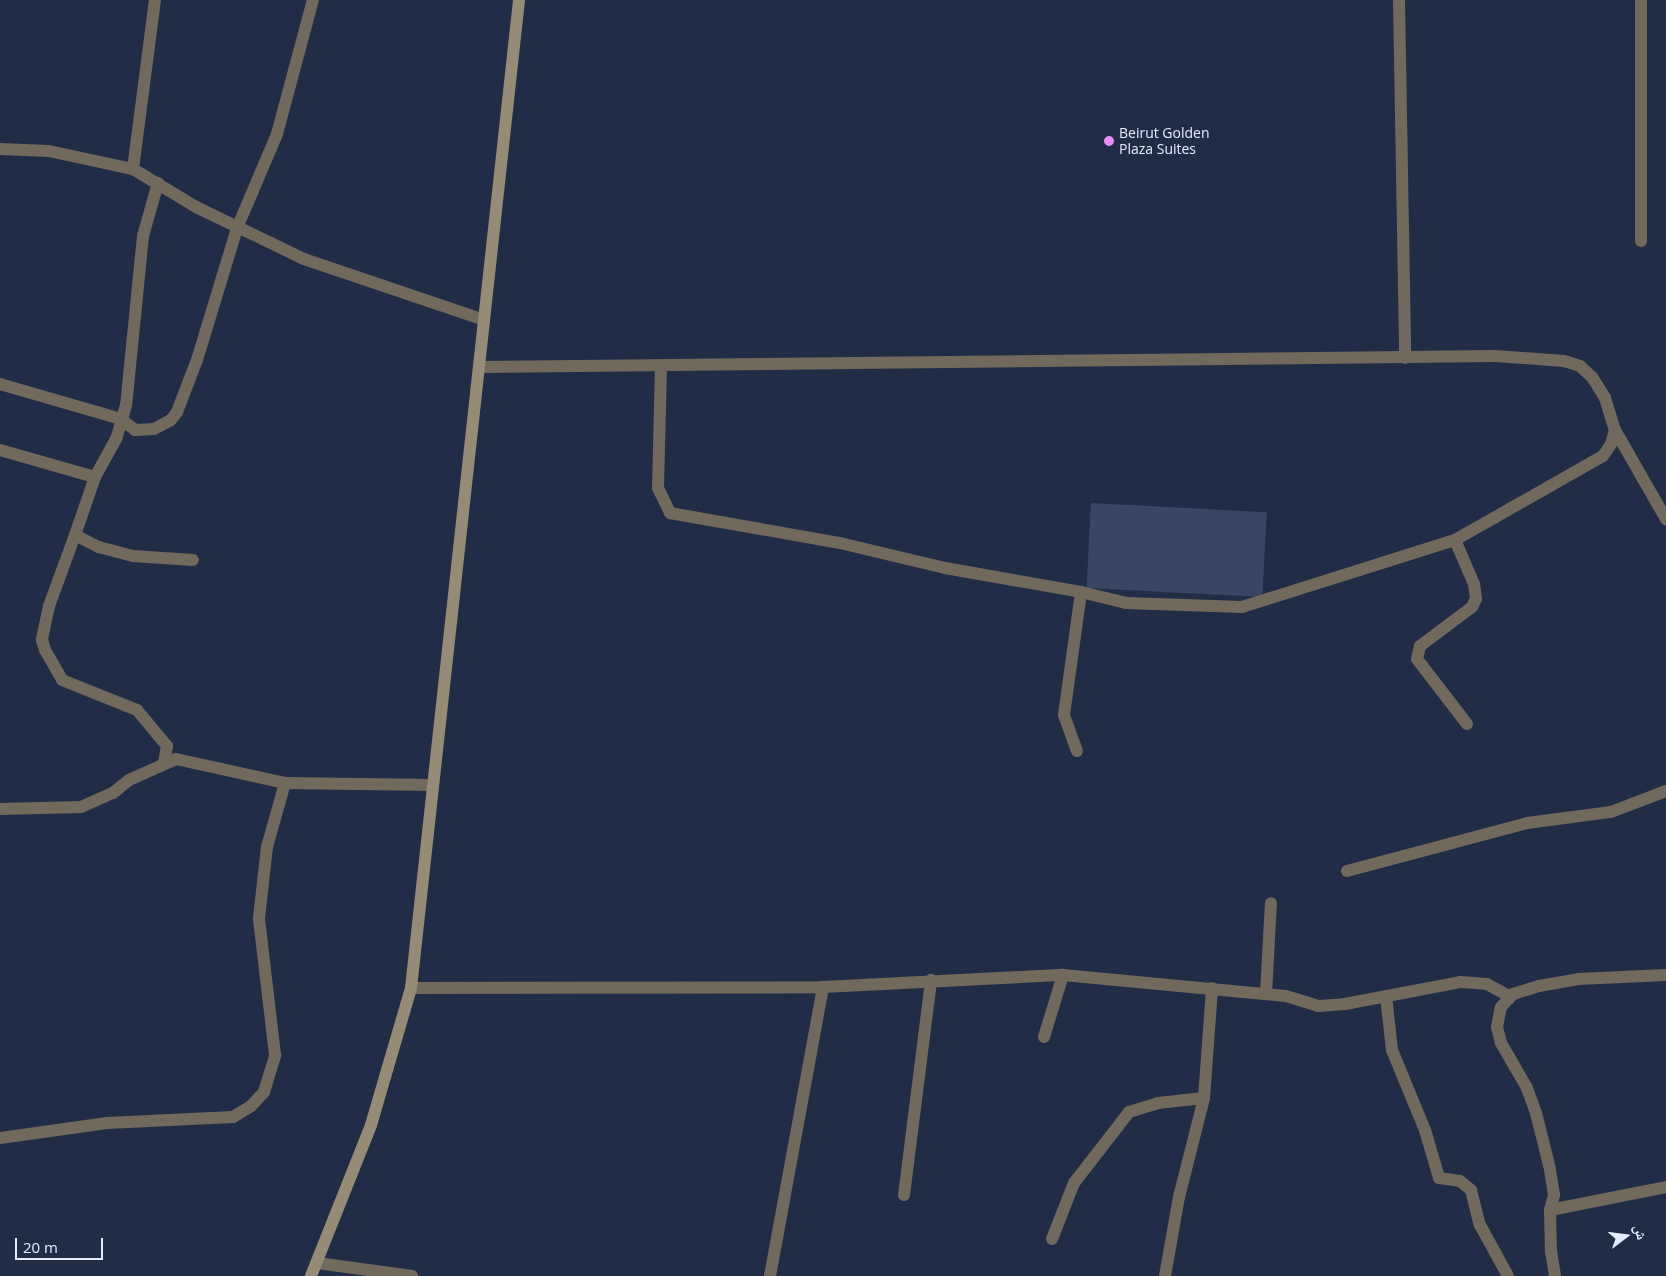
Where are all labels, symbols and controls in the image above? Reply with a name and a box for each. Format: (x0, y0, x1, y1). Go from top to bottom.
place label: Beirut Golden Plaza Suites (1119, 125, 1210, 158)
marker: Beirut Golden Plaza Suites (1103, 135, 1115, 147)
north arrow (1601, 1211, 1651, 1261)
text: ش (1630, 1222, 1652, 1242)
scale bar (18, 1228, 105, 1260)
text: 20 m (23, 1237, 58, 1257)

